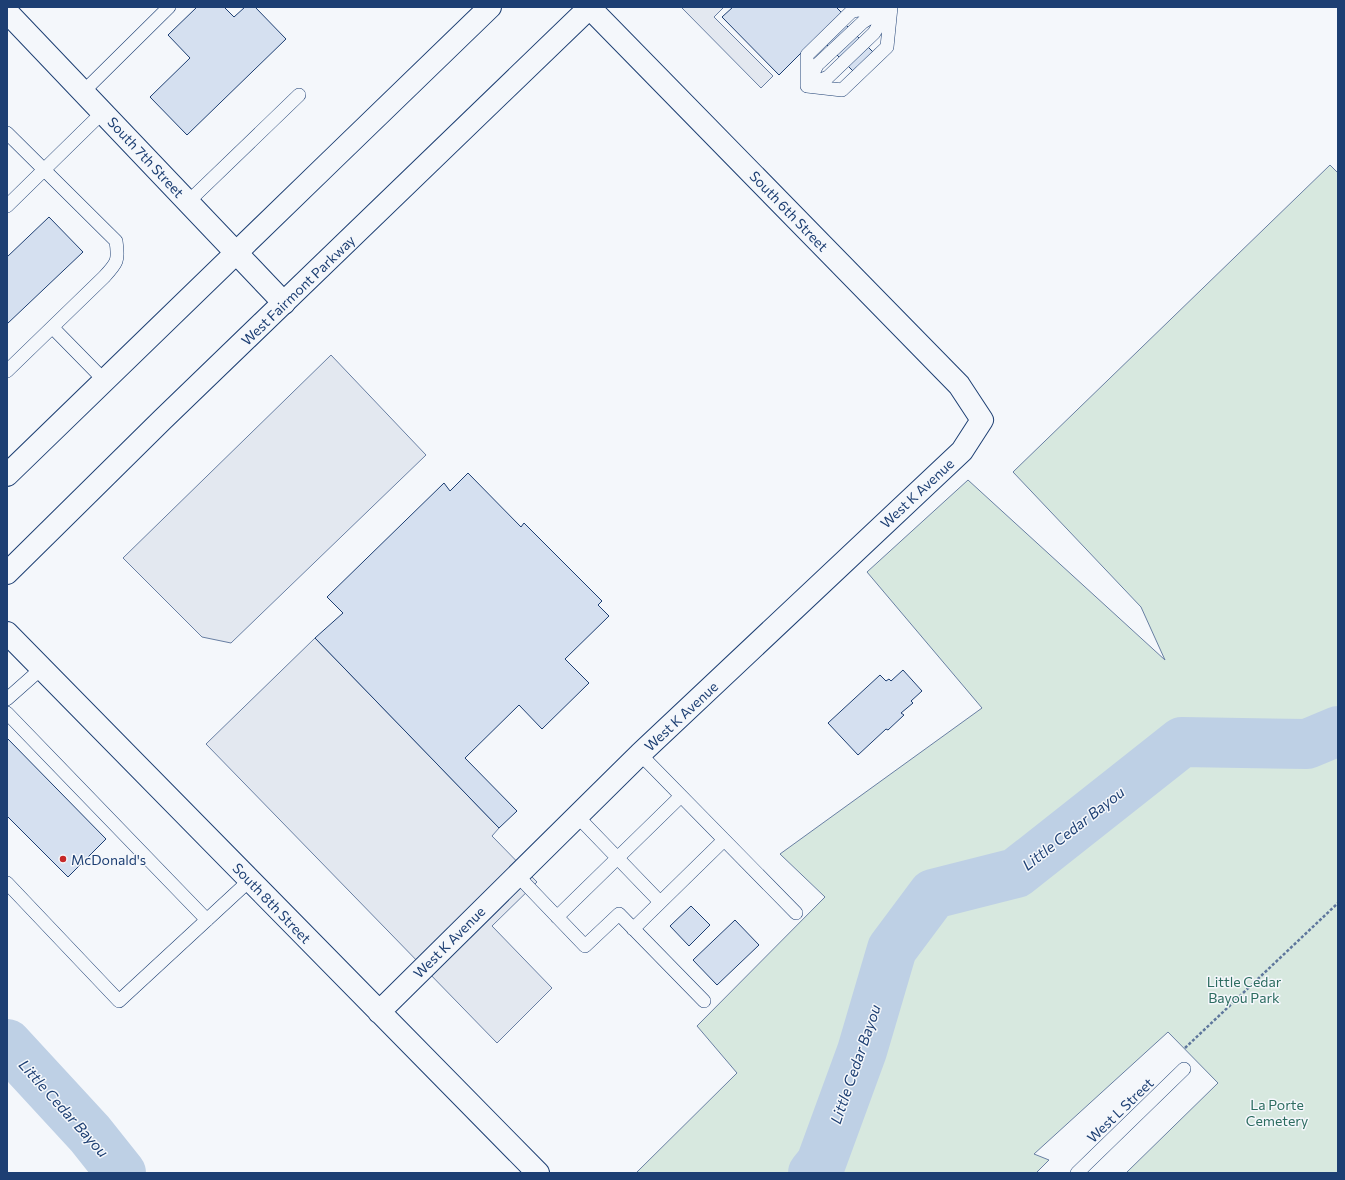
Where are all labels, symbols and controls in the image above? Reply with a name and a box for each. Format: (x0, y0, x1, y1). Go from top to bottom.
street label: South 7th Street (104, 113, 188, 201)
street label: South 6th Street (746, 167, 832, 255)
street label: West Fairmont Parkway (238, 231, 358, 349)
street label: West K Avenue (877, 455, 957, 531)
street label: West K Avenue (641, 678, 721, 754)
water label: Little Cedar Bayou (1018, 782, 1128, 874)
place label: McDonald's (71, 851, 146, 868)
marker: McDonald's (58, 854, 68, 864)
street label: South 8th Street (229, 859, 315, 947)
street label: West K Avenue (410, 903, 488, 981)
park label: Little Cedar Bayou Park (1207, 973, 1282, 1006)
water label: Little Cedar Bayou (826, 1001, 884, 1126)
water label: Little Cedar Bayou (15, 1056, 113, 1161)
street label: West L Street (1083, 1074, 1157, 1146)
park label: La Porte Cemetery (1246, 1096, 1308, 1129)

